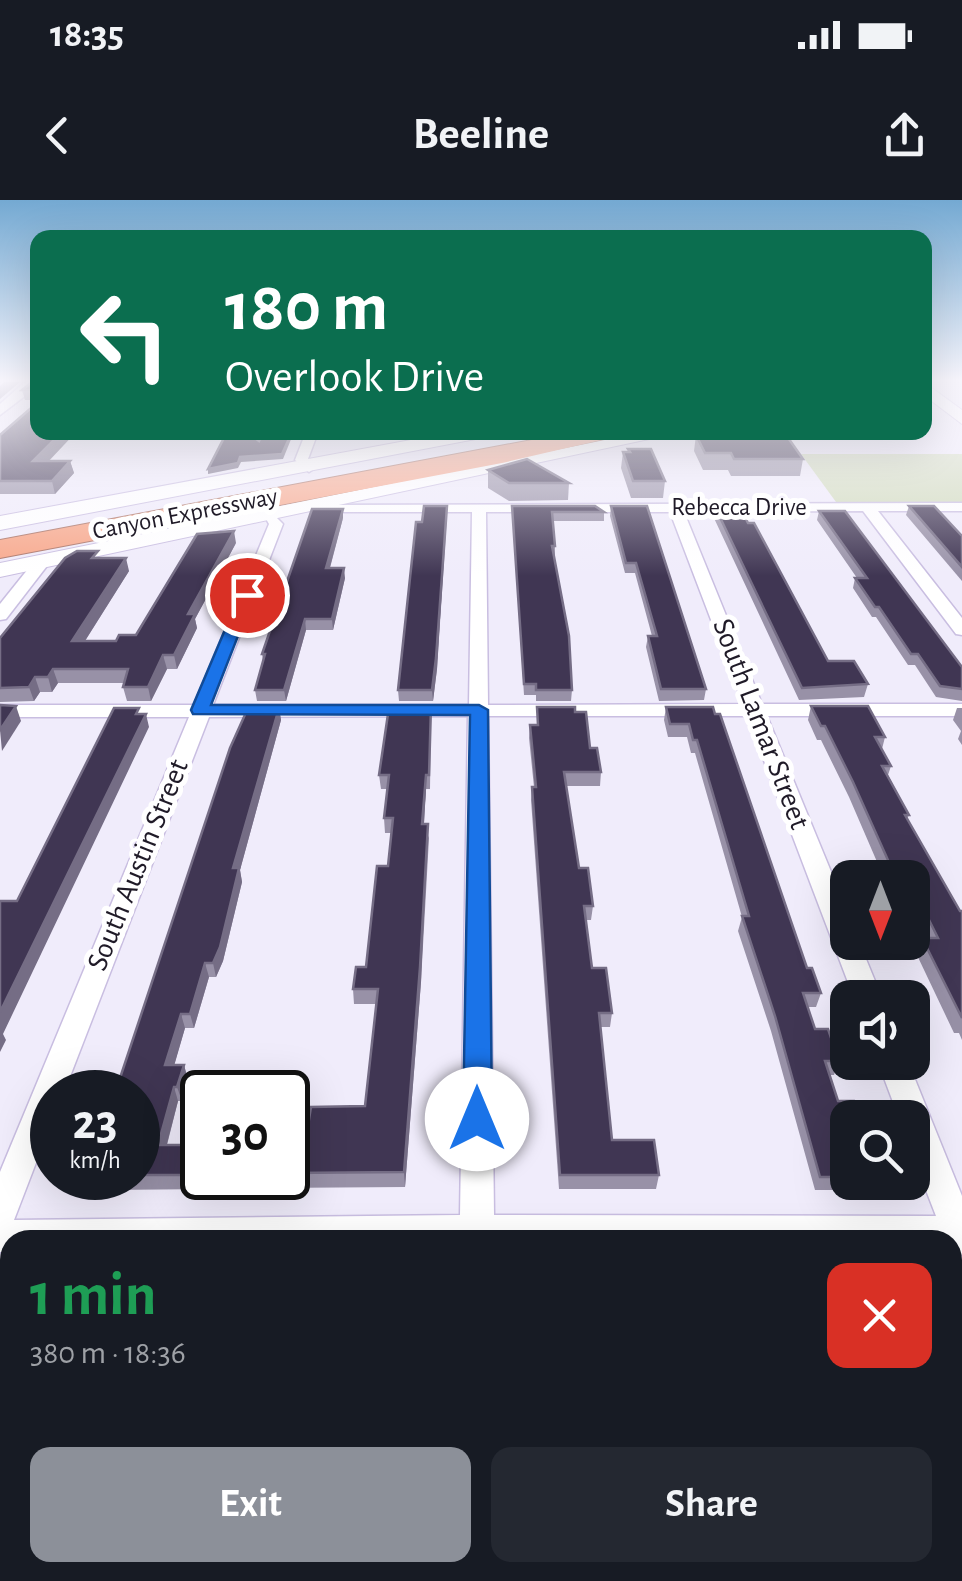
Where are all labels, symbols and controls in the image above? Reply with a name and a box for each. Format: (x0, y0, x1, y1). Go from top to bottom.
text: 18:35 (50, 16, 124, 54)
icon: back (30, 108, 85, 163)
icon: share (877, 108, 932, 163)
text: Beeline (413, 112, 549, 157)
icon: left (60, 270, 190, 400)
text: 180 m (225, 273, 388, 343)
text: Overlook Drive (225, 355, 484, 400)
street label: Canyon Expressway (90, 484, 280, 544)
street label: Rebecca Drive (671, 495, 807, 520)
pin (205, 553, 290, 638)
icon: arrive (220, 568, 275, 623)
street label: South Lamar Street (707, 615, 815, 834)
street label: South Austin Street (82, 755, 194, 975)
north arrow (830, 860, 930, 960)
map controls (830, 860, 930, 1200)
button: sound (830, 980, 930, 1080)
position arrow (425, 1067, 529, 1171)
speed limit sign: 30 (180, 1070, 310, 1200)
text: 23 (72, 1098, 118, 1148)
button: search (830, 1100, 930, 1200)
text: km/h (69, 1148, 121, 1173)
button: close (827, 1263, 932, 1368)
text: 1 min (30, 1266, 156, 1326)
text: 380 m · 18:36 (30, 1337, 186, 1369)
button: Exit (30, 1447, 471, 1562)
button: Share (491, 1447, 932, 1562)

